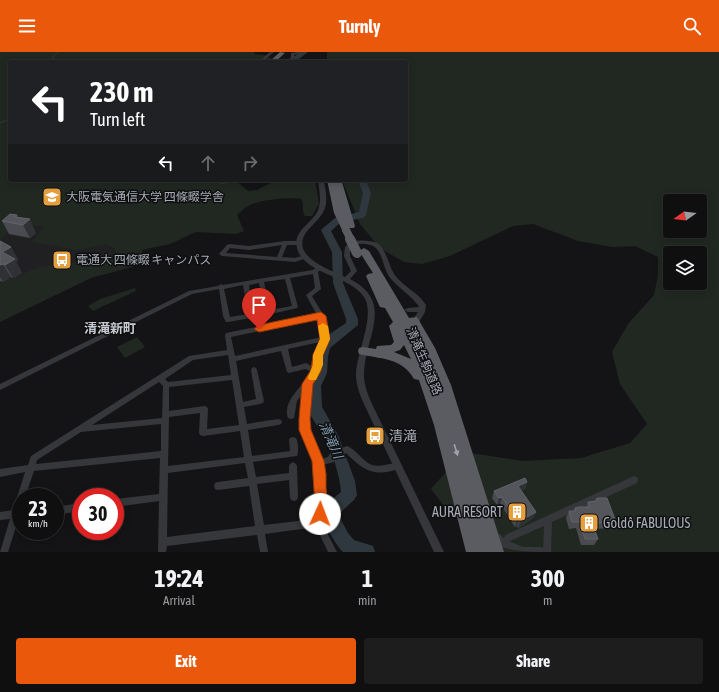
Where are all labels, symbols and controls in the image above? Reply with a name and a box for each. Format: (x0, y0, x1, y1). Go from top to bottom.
icon: menu (16, 15, 38, 37)
icon: search (681, 15, 703, 37)
text: Turnly (339, 16, 380, 37)
icon: left (24, 76, 76, 128)
text: 230 m (90, 76, 153, 108)
text: Turn left (90, 109, 145, 130)
icon: left (155, 152, 177, 174)
icon: ahead (197, 152, 219, 174)
icon: right (239, 152, 261, 174)
school or university icon: 大阪電気通信大学 四條畷学舎 (41, 186, 63, 208)
place label: 大阪電気通信大学 四條畷学舎 (66, 190, 224, 204)
north arrow (663, 194, 707, 238)
map controls (663, 194, 707, 290)
button: layers (663, 246, 707, 290)
bus stop icon: 電通大 四條畷 キャンパス (51, 249, 73, 271)
place label: 電通大 四條畷 キャンパス (76, 253, 211, 267)
pin (242, 288, 276, 329)
icon: arrive (248, 294, 270, 316)
district label: 清滝新町 (84, 321, 136, 336)
street label: 清滝生駒道路 (403, 325, 445, 397)
water label: 清滝川 (316, 419, 347, 463)
bus stop icon: 清滝 (364, 425, 386, 447)
place label: 清滝 (389, 428, 417, 444)
one-way arrow (453, 444, 459, 456)
speed limit sign: 30 (72, 488, 124, 540)
position arrow (299, 493, 341, 535)
text: 23 (29, 497, 47, 520)
building icon: AURA RESORT (506, 501, 528, 523)
place label: AURA RESORT (432, 504, 503, 520)
building icon: Goldô FABULOUS (578, 512, 600, 534)
place label: Goldô FABULOUS (603, 515, 690, 531)
text: km/h (28, 518, 48, 529)
text: 19:24 (154, 565, 204, 592)
text: 1 (362, 565, 373, 592)
text: 300 (531, 565, 565, 592)
text: Arrival (163, 593, 195, 608)
text: min (358, 593, 377, 608)
text: m (543, 593, 552, 608)
button: Exit (16, 638, 356, 684)
button: Share (364, 638, 703, 684)

